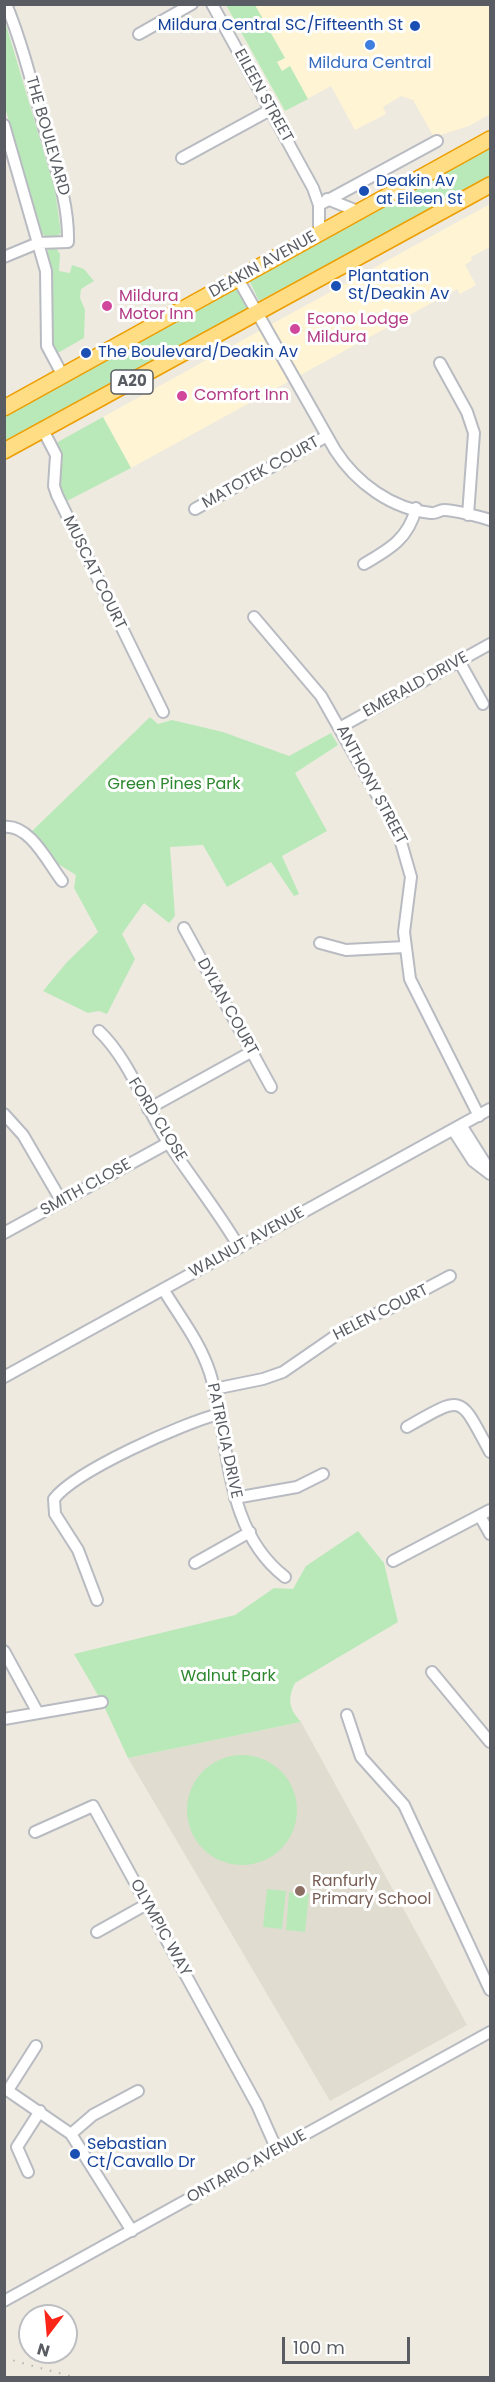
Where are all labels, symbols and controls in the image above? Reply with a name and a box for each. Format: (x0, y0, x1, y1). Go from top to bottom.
place label: Mildura Central SC/Fifteenth St (158, 16, 403, 36)
marker: Mildura Central SC/Fifteenth St (408, 19, 422, 33)
marker: Mildura Central (363, 38, 377, 52)
street label: EILEEN STREET (229, 46, 297, 146)
place label: Mildura Central (309, 54, 431, 74)
street label: THE BOULEVARD (21, 74, 73, 198)
place label: Deakin Av at Eileen St (376, 172, 463, 210)
marker: Deakin Av at Eileen St (357, 184, 371, 198)
street label: DEAKIN AVENUE (206, 228, 320, 302)
place label: Plantation St/Deakin Av (348, 267, 449, 305)
marker: Plantation St/Deakin Av (329, 279, 343, 293)
place label: Mildura Motor Inn (119, 287, 194, 325)
marker: Mildura Motor Inn (100, 299, 114, 313)
place label: Econo Lodge Mildura (307, 310, 409, 348)
marker: Econo Lodge Mildura (288, 322, 302, 336)
place label: The Boulevard/Deakin Av (98, 343, 298, 363)
marker: The Boulevard/Deakin Av (79, 346, 93, 360)
road number: A20 (111, 370, 153, 394)
place label: Comfort Inn (194, 386, 289, 406)
marker: Comfort Inn (175, 389, 189, 403)
street label: MATOTEK COURT (199, 433, 323, 513)
street label: MUSCAT COURT (58, 513, 130, 633)
street label: EMERALD DRIVE (360, 648, 472, 722)
street label: ANTHONY STREET (332, 722, 410, 848)
park label: Green Pines Park (107, 775, 241, 795)
street label: DYLAN COURT (192, 955, 262, 1059)
street label: FORD CLOSE (124, 1074, 190, 1166)
street label: SMITH CLOSE (37, 1155, 135, 1221)
street label: WALNUT AVENUE (186, 1203, 308, 1283)
street label: HELEN COURT (330, 1281, 432, 1345)
street label: PATRICIA DRIVE (202, 1381, 246, 1501)
park label: Walnut Park (180, 1667, 276, 1687)
place label: Ranfurly Primary School (312, 1872, 431, 1910)
street label: OLYMPIC WAY (125, 1876, 195, 1980)
marker: Ranfurly Primary School (293, 1884, 307, 1898)
street label: ONTARIO AVENUE (184, 2126, 310, 2208)
place label: Sebastian Ct/Cavallo Dr (87, 2135, 195, 2173)
marker: Sebastian Ct/Cavallo Dr (68, 2147, 82, 2161)
north arrow (18, 2304, 78, 2364)
scale bar (285, 2325, 412, 2363)
text: 100 m (293, 2335, 345, 2360)
text: N (34, 2337, 52, 2363)

